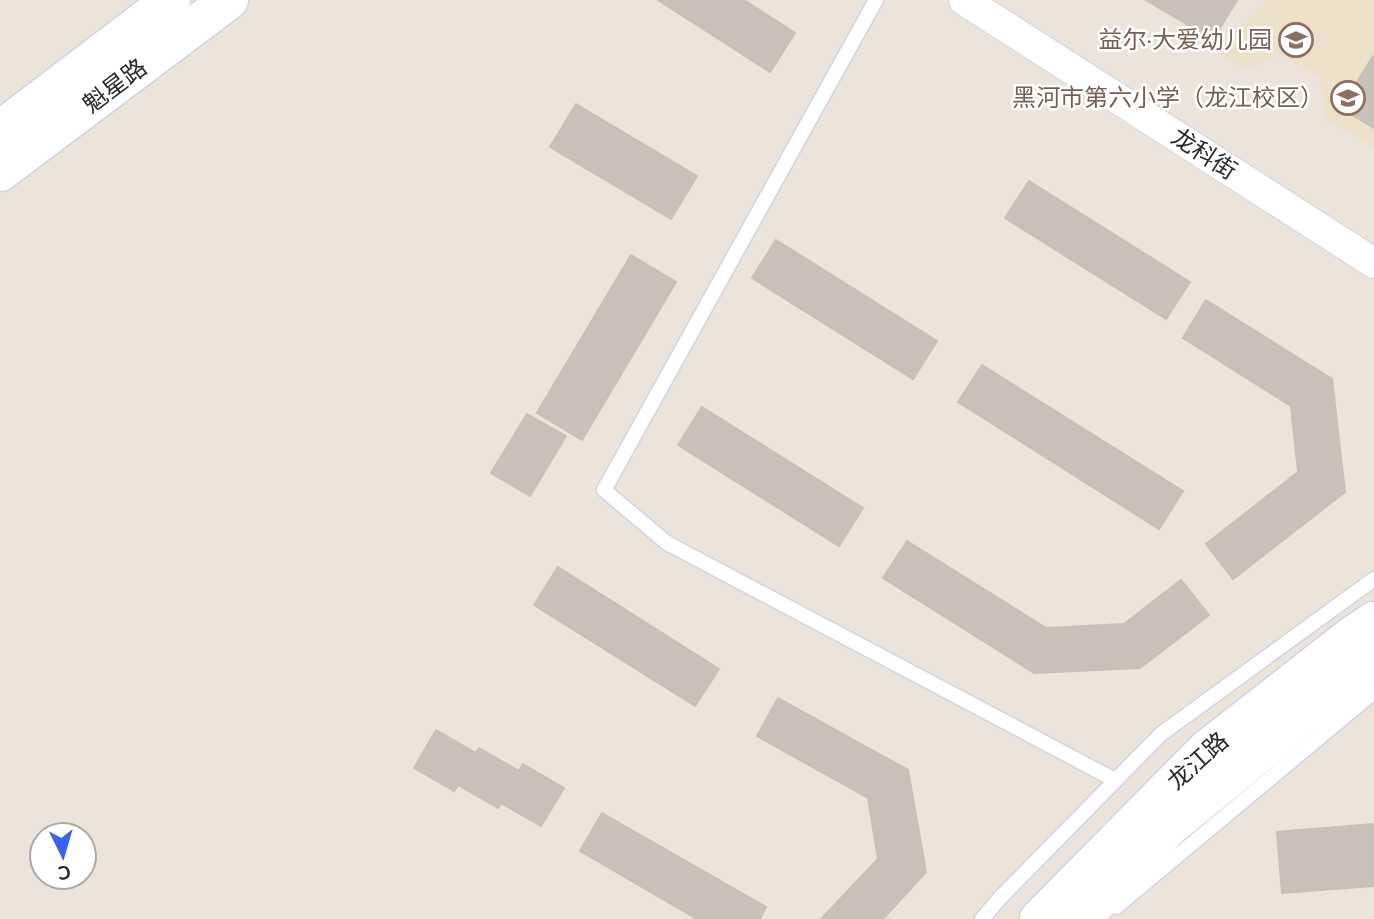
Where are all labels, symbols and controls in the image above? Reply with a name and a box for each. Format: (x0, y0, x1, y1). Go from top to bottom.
school or university icon: 益尔·大爱幼儿园 (1277, 21, 1315, 59)
place label: 益尔·大爱幼儿园 (1099, 24, 1272, 56)
street label: 魁星路 (77, 52, 153, 120)
school or university icon: 黑河市第六小学（龙江校区） (1329, 79, 1367, 117)
place label: 黑河市第六小学（龙江校区） (1012, 82, 1324, 114)
street label: 龙科街 (1165, 121, 1243, 187)
street label: 龙江路 (1161, 725, 1235, 797)
north arrow (28, 821, 98, 891)
text: С (57, 858, 72, 885)

